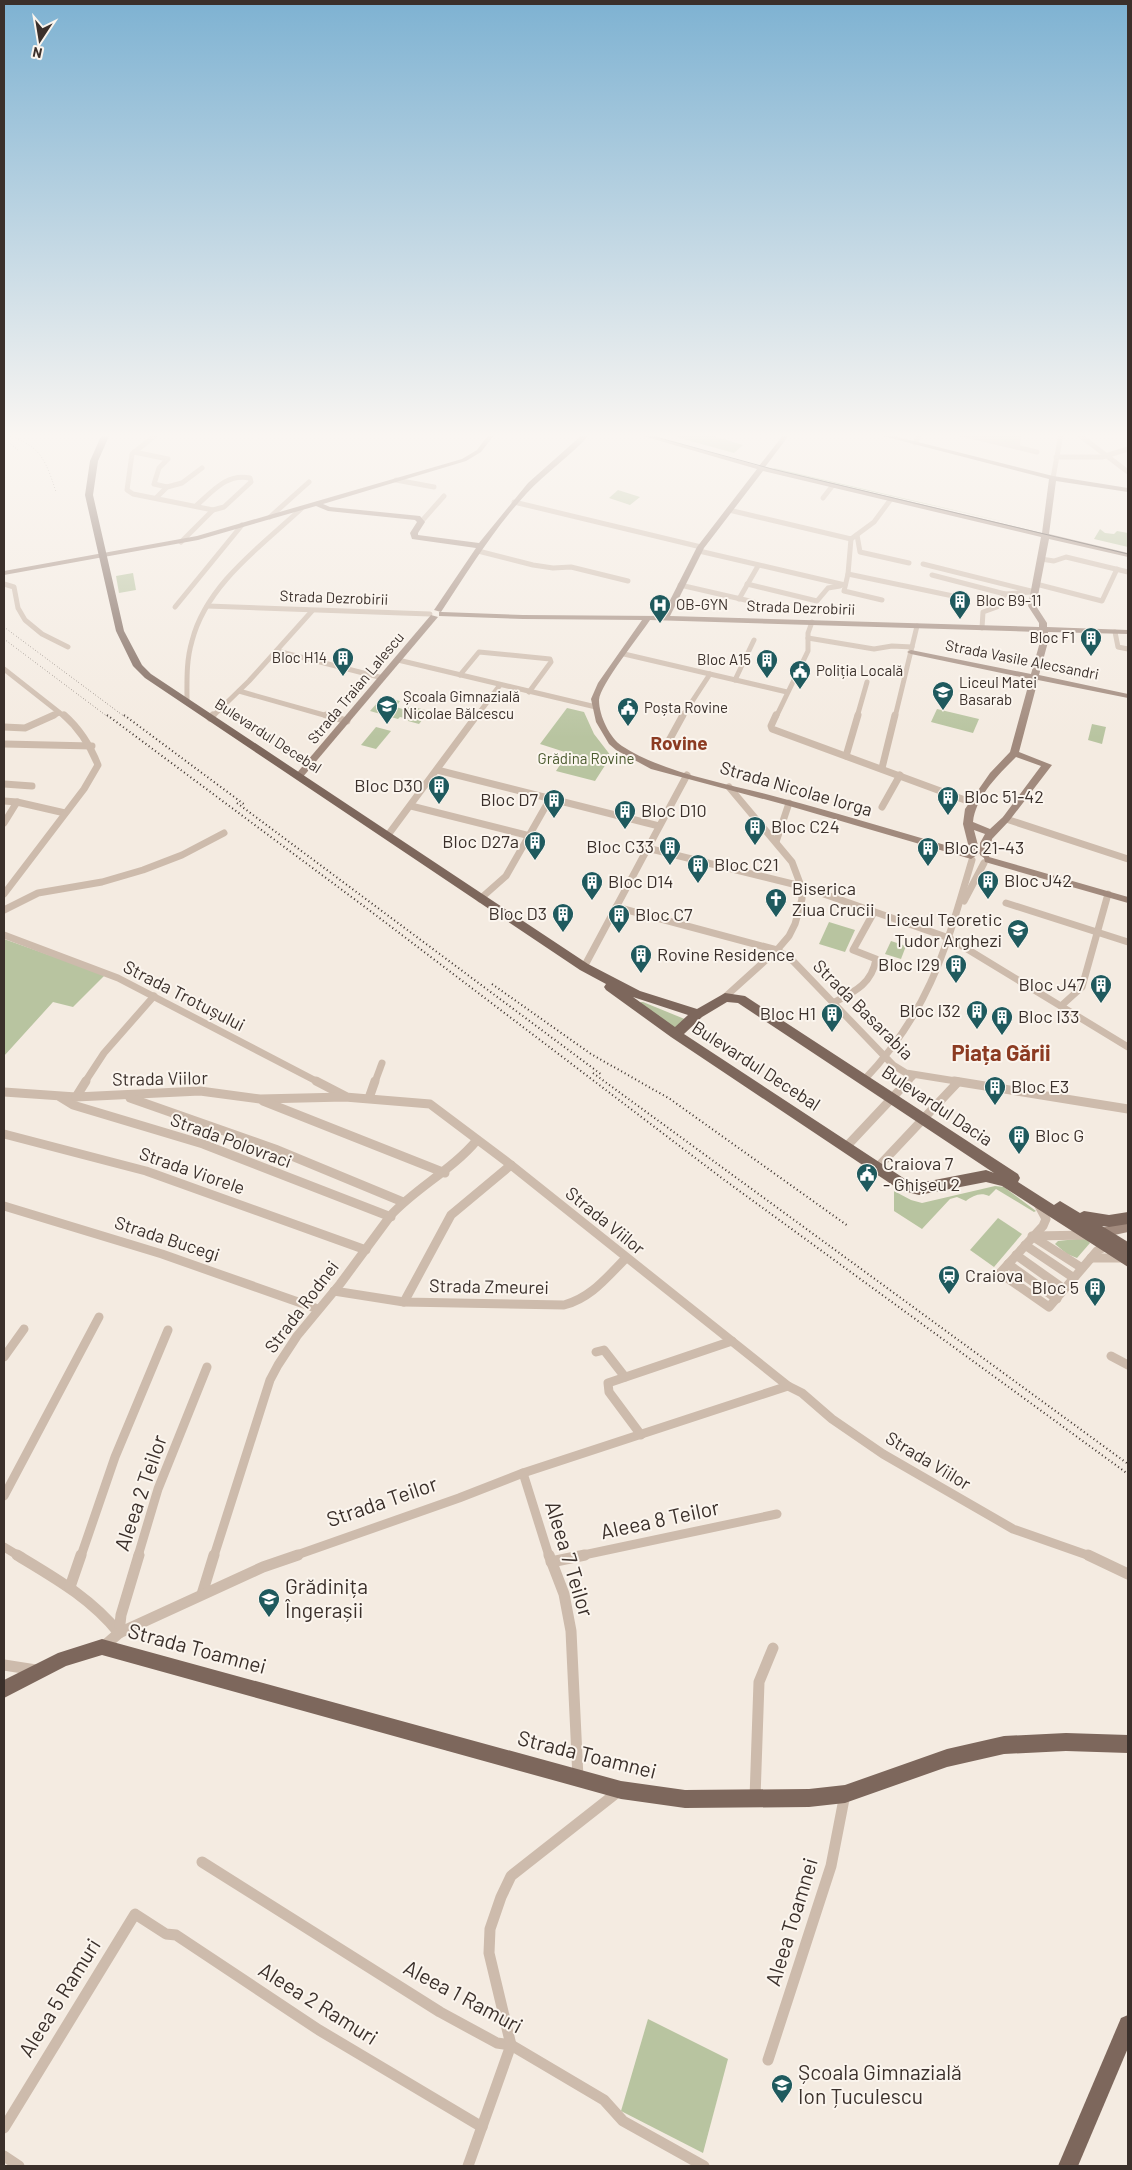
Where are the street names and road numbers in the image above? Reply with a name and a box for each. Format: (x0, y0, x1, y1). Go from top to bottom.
street label: Strada Dezrobirii (279, 586, 389, 608)
street label: Strada Dezrobirii (746, 596, 856, 618)
street label: Strada Traian Lalescu (303, 628, 407, 747)
street label: Strada Vasile Alecsandri (944, 635, 1101, 683)
street label: Bulevardul Decebal (212, 694, 325, 776)
street label: Strada Nicolae Iorga (718, 756, 875, 820)
street label: Strada Trotușului (120, 955, 249, 1035)
street label: Strada Basarabia (809, 955, 918, 1064)
street label: Bulevardul Decebal (688, 1016, 825, 1115)
street label: Bulevardul Dacia (878, 1060, 997, 1150)
street label: Strada Viilor (112, 1066, 208, 1090)
street label: Strada Polovraci (168, 1108, 295, 1172)
street label: Strada Viorele (137, 1142, 248, 1198)
street label: Strada Viilor (562, 1182, 650, 1259)
street label: Strada Bucegi (112, 1211, 223, 1265)
street label: Strada Rodnei (259, 1256, 343, 1357)
street label: Strada Zmeurei (429, 1274, 549, 1298)
street label: Strada Viilor (882, 1426, 976, 1494)
street label: Aleea 2 Teilor (108, 1431, 171, 1554)
street label: Strada Teilor (323, 1470, 441, 1531)
street label: Aleea 8 Teilor (598, 1494, 722, 1543)
street label: Aleea 7 Teilor (541, 1498, 600, 1620)
street label: Strada Toamnei (125, 1617, 269, 1678)
street label: Strada Toamnei (515, 1724, 659, 1783)
street label: Aleea Toamnei (759, 1855, 822, 1989)
street label: Aleea 5 Ramuri (12, 1933, 105, 2061)
street label: Aleea 1 Ramuri (400, 1954, 528, 2038)
street label: Aleea 2 Ramuri (255, 1956, 383, 2049)

